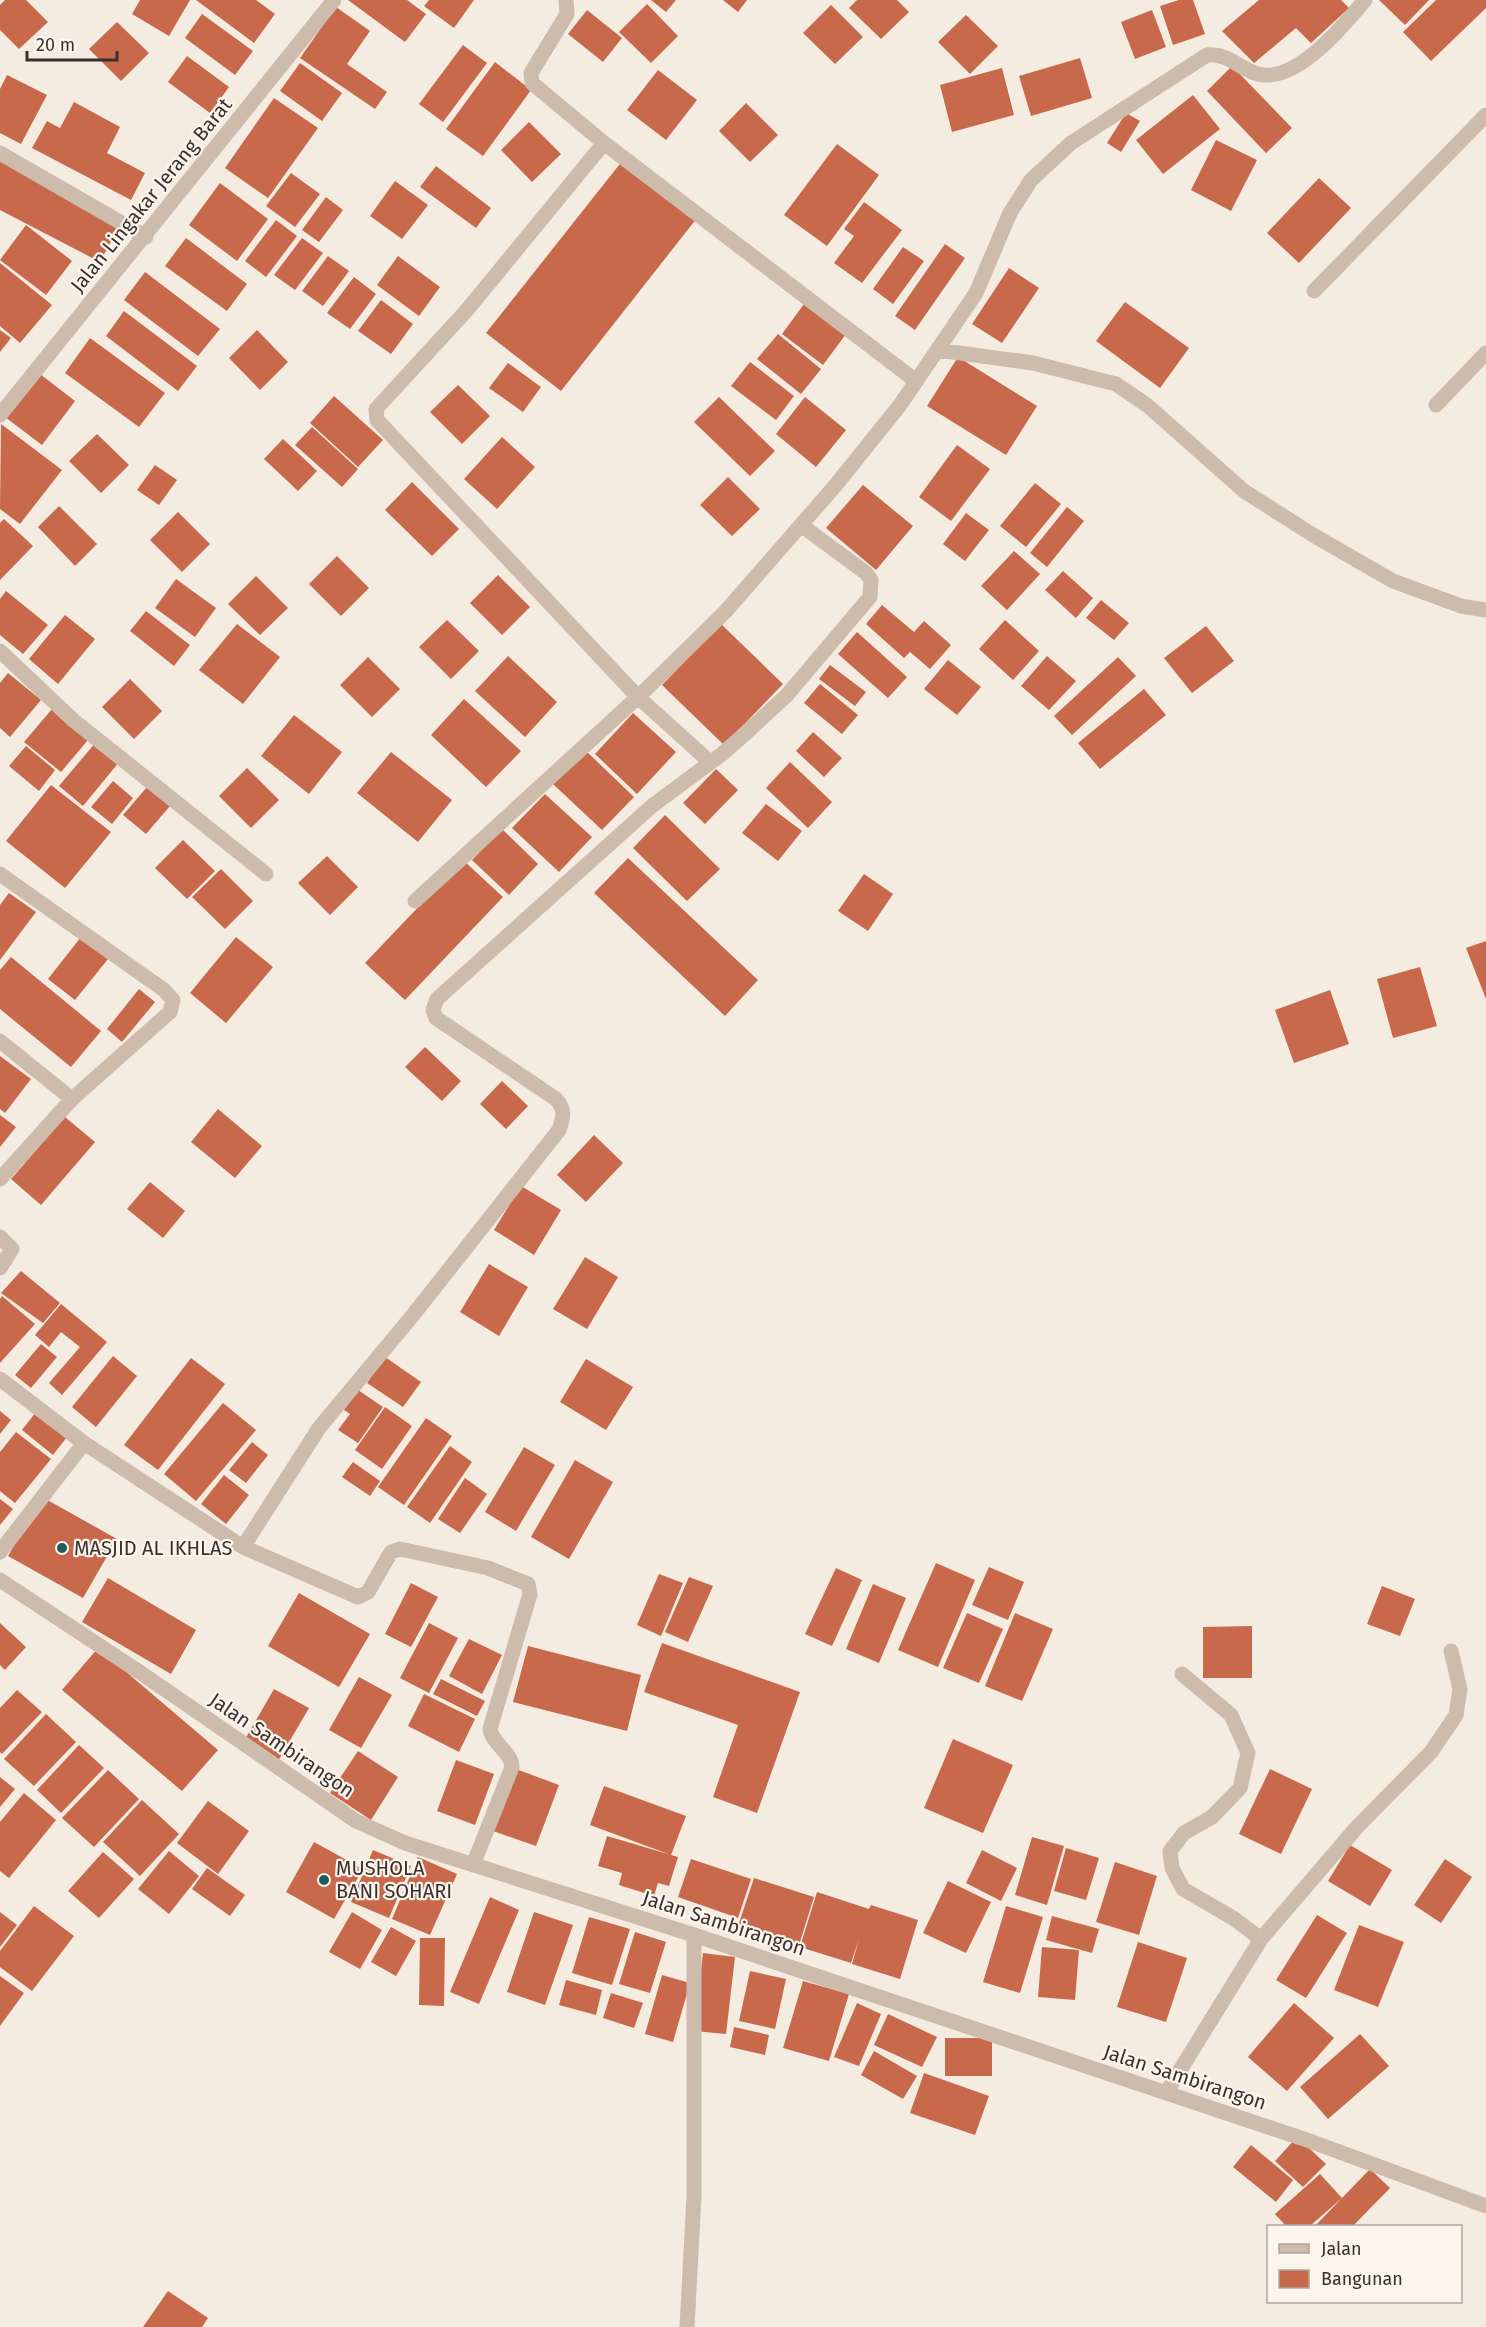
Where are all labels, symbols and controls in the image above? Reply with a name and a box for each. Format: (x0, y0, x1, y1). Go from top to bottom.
scale bar (27, 24, 117, 62)
text: 20 m (36, 34, 75, 56)
street label: Jalan Lingakar Jerang Barat (65, 92, 237, 297)
place label: MASJID AL IKHLAS (74, 1536, 232, 1560)
marker: MASJID AL IKHLAS (55, 1541, 69, 1555)
street label: Jalan Sambirangon (205, 1688, 359, 1802)
place label: MUSHOLA BANI SOHARI (336, 1856, 452, 1903)
marker: MUSHOLA BANI SOHARI (317, 1873, 331, 1887)
street label: Jalan Sambirangon (639, 1885, 809, 1961)
street label: Jalan Sambirangon (1100, 2039, 1270, 2115)
legend (1267, 2225, 1462, 2303)
text: Jalan (1321, 2238, 1362, 2260)
text: Bangunan (1321, 2268, 1403, 2290)

